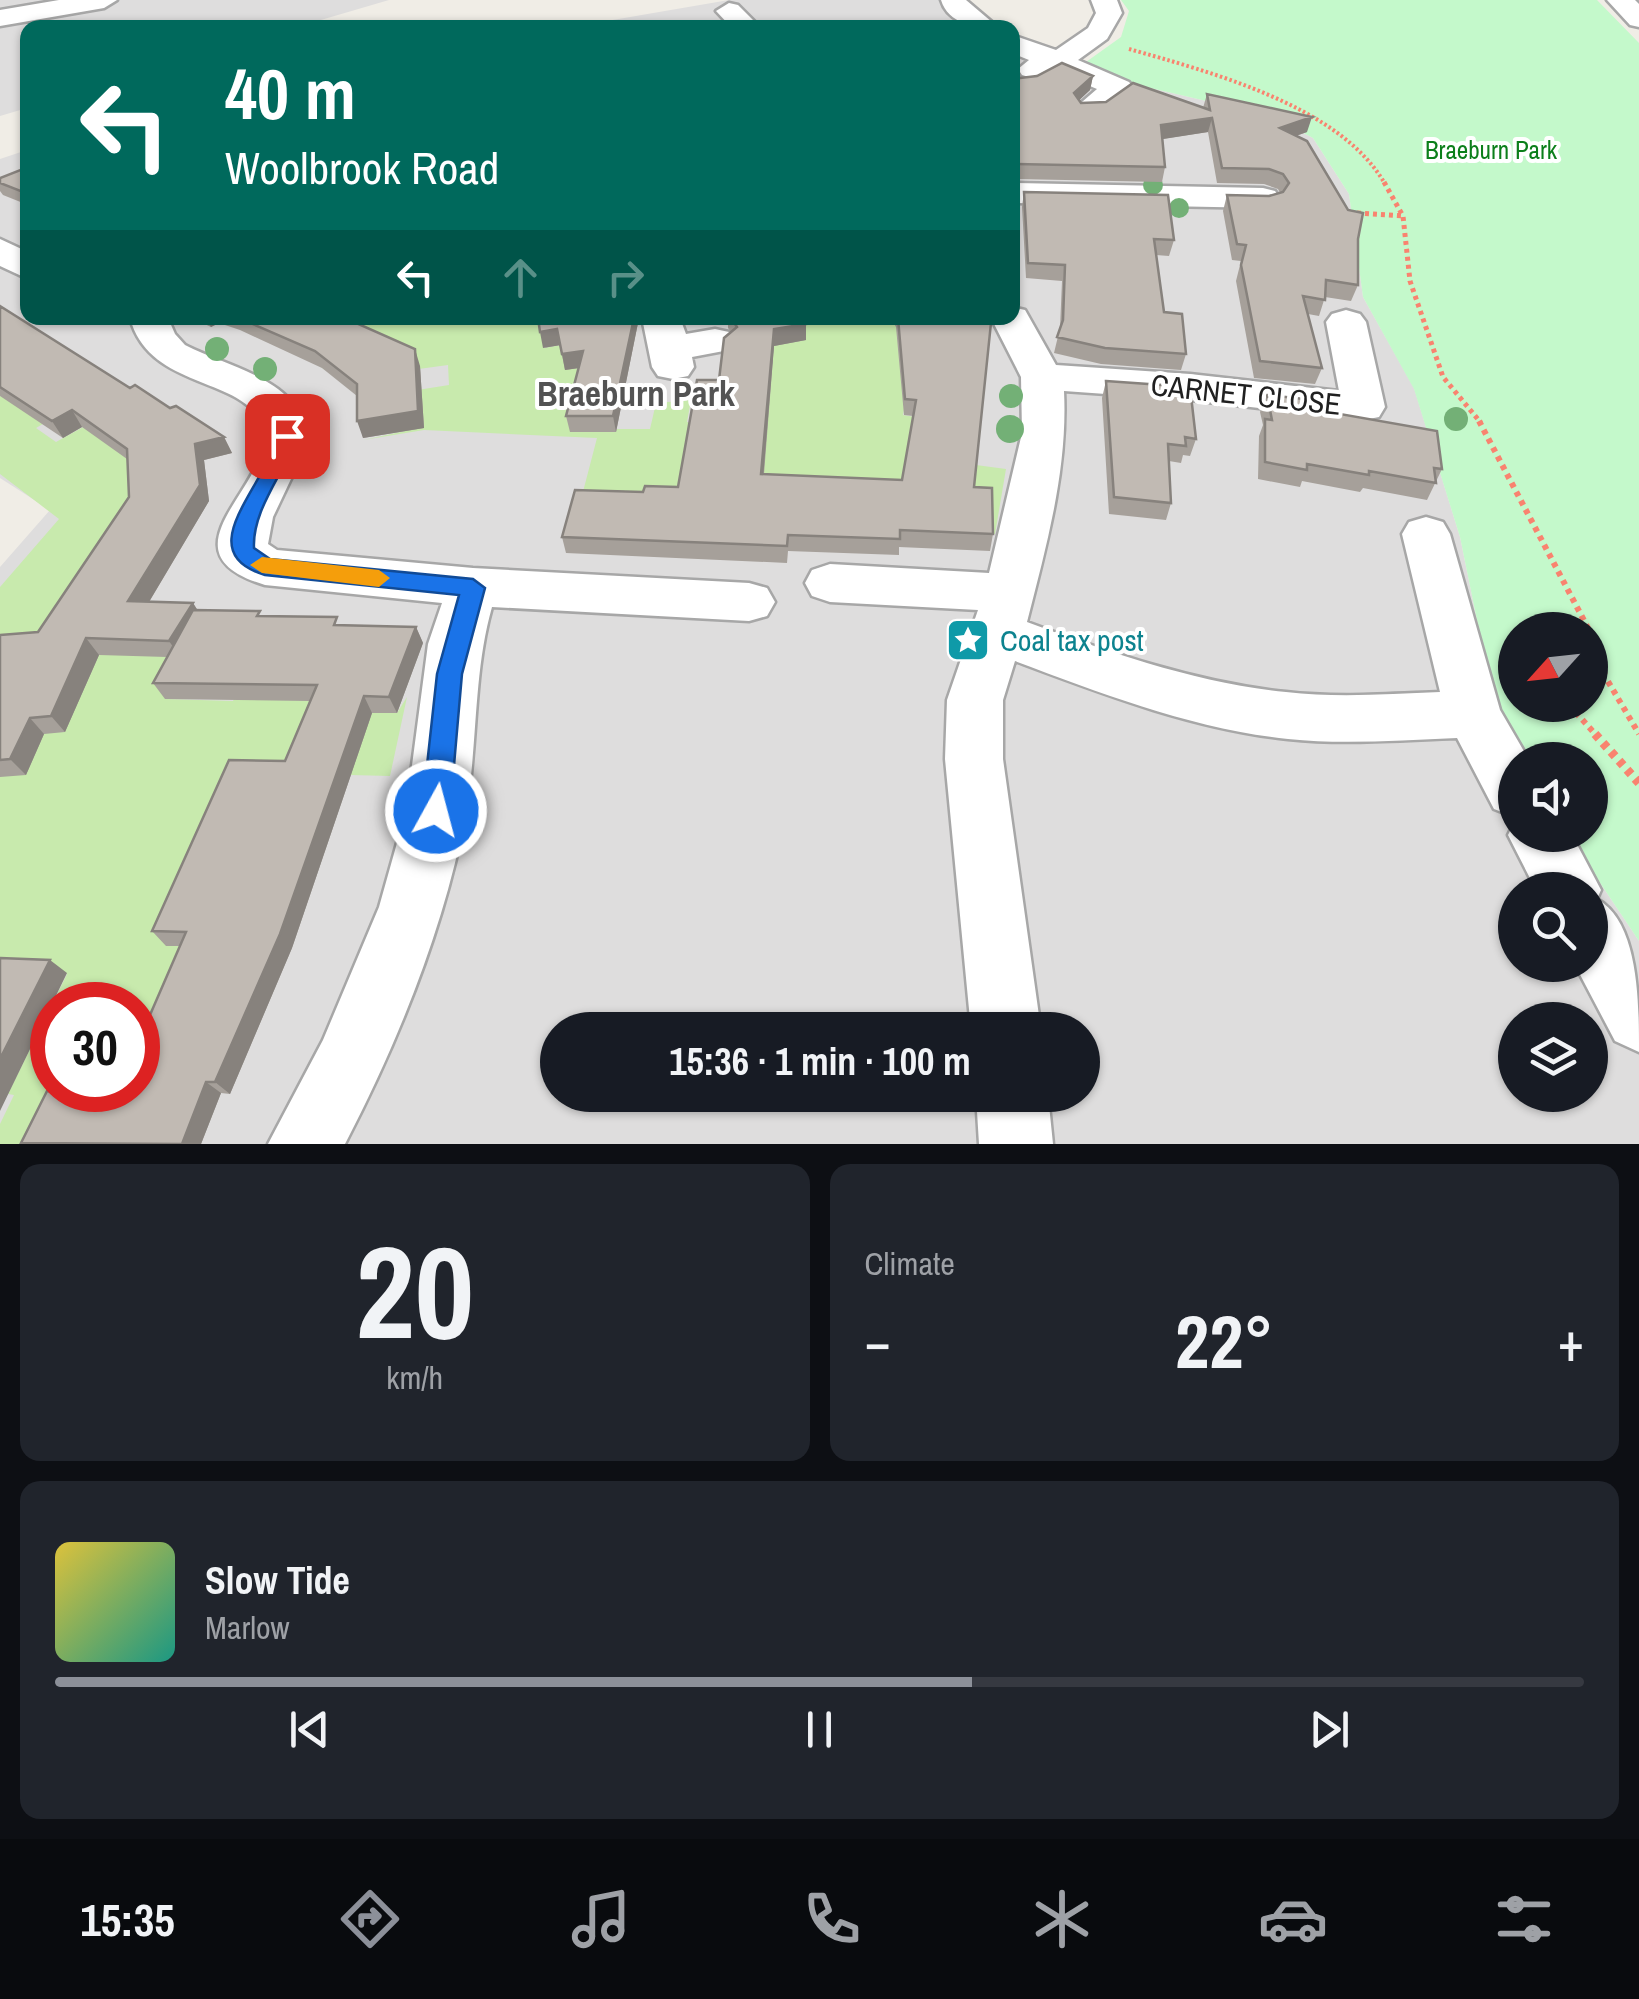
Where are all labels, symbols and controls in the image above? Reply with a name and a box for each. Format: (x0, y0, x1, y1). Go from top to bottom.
text: 40 m (225, 47, 356, 141)
icon: left (60, 60, 190, 190)
park label: Braeburn Park (1425, 133, 1558, 167)
text: Woolbrook Road (225, 137, 499, 198)
icon: left (388, 250, 443, 305)
icon: ahead (493, 250, 548, 305)
icon: right (598, 250, 653, 305)
street label: CARNET CLOSE (1149, 364, 1343, 424)
district label: Braeburn Park (537, 370, 735, 417)
pin (245, 394, 330, 479)
icon: arrive (260, 409, 315, 464)
north arrow (1498, 612, 1608, 722)
map controls (1498, 612, 1608, 1112)
place icon: Coal tax post (945, 617, 991, 663)
place label: Coal tax post (1000, 620, 1144, 660)
button: sound (1498, 742, 1608, 852)
position arrow (384, 759, 488, 863)
button: search (1498, 872, 1608, 982)
speed limit sign: 30 (30, 982, 160, 1112)
button: layers (1498, 1002, 1608, 1112)
text: 15:36 · 1 min · 100 m (669, 1036, 971, 1087)
text: 20 (355, 1203, 474, 1379)
text: Climate (865, 1242, 955, 1285)
text: 22° (1175, 1290, 1273, 1391)
text: − (865, 1304, 891, 1378)
text: + (1558, 1304, 1584, 1378)
text: km/h (386, 1356, 443, 1399)
text: Slow Tide (205, 1555, 350, 1606)
text: Marlow (205, 1606, 290, 1649)
icon: previous (282, 1702, 337, 1757)
icon: pause (792, 1702, 847, 1757)
icon: next (1302, 1702, 1357, 1757)
icon: directions (335, 1884, 405, 1954)
icon: music (566, 1884, 636, 1954)
icon: phone (797, 1884, 867, 1954)
icon: climate (1027, 1884, 1097, 1954)
icon: car (1258, 1884, 1328, 1954)
icon: filters (1489, 1884, 1559, 1954)
text: 15:35 (80, 1889, 175, 1950)

